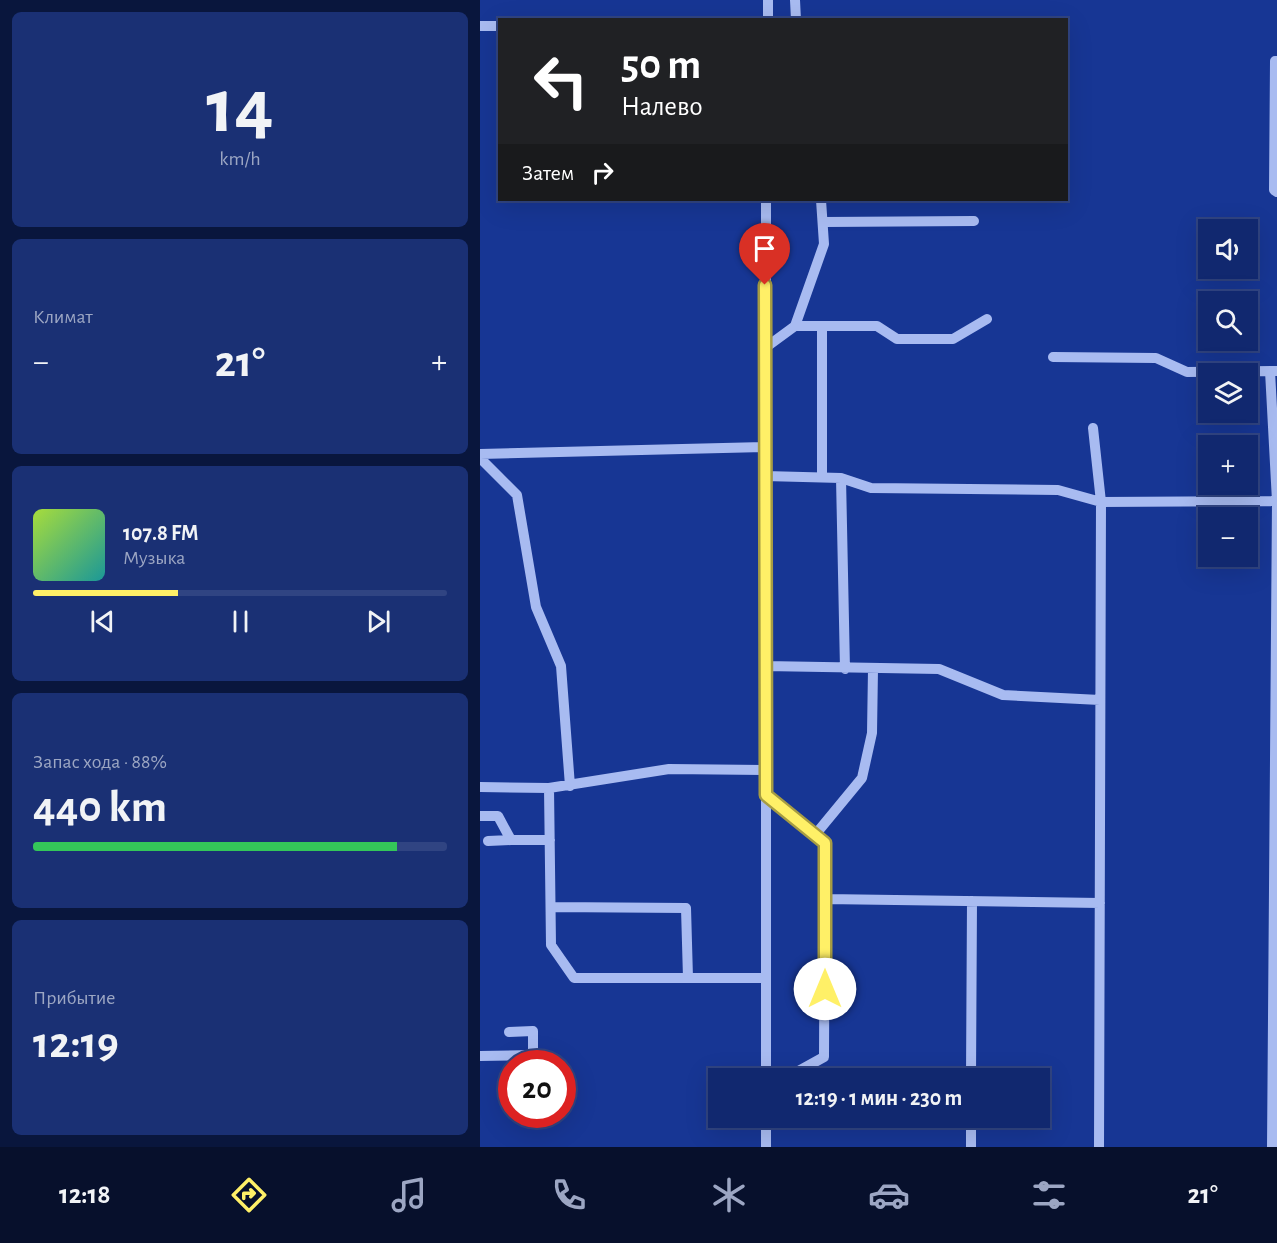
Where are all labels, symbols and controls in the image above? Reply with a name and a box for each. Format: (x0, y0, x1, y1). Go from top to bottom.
icon: left (522, 42, 600, 120)
text: 50 m (621, 44, 701, 86)
text: 14 (206, 69, 274, 147)
text: Налево (621, 93, 703, 120)
text: km/h (219, 149, 261, 169)
icon: right (586, 156, 619, 189)
text: Затем (522, 162, 574, 184)
map controls (1198, 219, 1258, 567)
button: sound (1198, 219, 1258, 279)
pin (739, 223, 790, 285)
icon: arrive (748, 232, 781, 265)
button: search (1198, 291, 1258, 351)
text: Климат (33, 307, 93, 327)
text: 21° (215, 340, 265, 385)
text: − (33, 346, 49, 379)
text: + (431, 346, 447, 379)
button: layers (1198, 363, 1258, 423)
button: + (1198, 435, 1258, 495)
button: − (1198, 507, 1258, 567)
text: 107.8 FM (123, 522, 198, 544)
text: Музыка (123, 548, 185, 568)
icon: previous (86, 605, 119, 638)
icon: pause (224, 605, 257, 638)
icon: next (362, 605, 395, 638)
text: Запас хода · 88% (33, 752, 167, 772)
text: 440 km (33, 785, 167, 830)
position arrow (793, 957, 857, 1021)
text: Прибытие (33, 988, 115, 1008)
text: 12:19 (33, 1021, 119, 1066)
speed limit sign: 20 (498, 1050, 576, 1128)
text: 12:19 · 1 мин · 230 m (796, 1087, 962, 1109)
icon: directions (228, 1174, 270, 1216)
icon: music (388, 1174, 430, 1216)
icon: phone (548, 1174, 590, 1216)
icon: climate (708, 1174, 750, 1216)
icon: car (868, 1174, 910, 1216)
icon: filters (1028, 1174, 1070, 1216)
text: 12:18 (59, 1181, 111, 1208)
text: 21° (1188, 1181, 1218, 1208)

